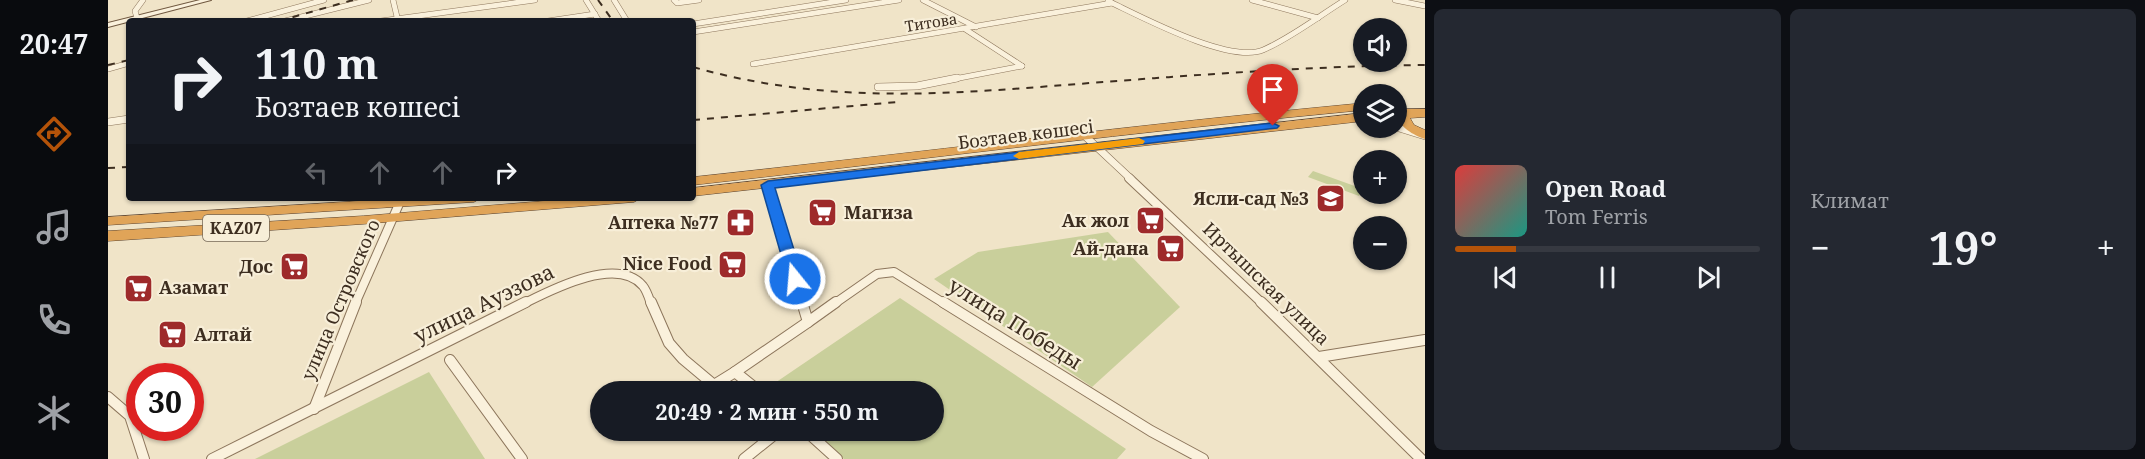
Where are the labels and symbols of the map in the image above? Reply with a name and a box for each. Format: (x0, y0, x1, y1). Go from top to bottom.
street label: Титова (903, 8, 959, 36)
pin (1247, 64, 1298, 126)
street label: Бозтаев көшесі (956, 114, 1095, 154)
school or university icon: Ясли-сад №3 (1314, 183, 1346, 215)
place label: Ясли-сад №3 (1192, 186, 1309, 210)
supermarket icon: Магиза (807, 197, 839, 229)
place label: Магиза (844, 200, 914, 224)
supermarket icon: Ак жол (1134, 205, 1166, 237)
pharmacy icon: Аптека №77 (724, 207, 756, 239)
place label: Ак жол (1062, 208, 1129, 232)
place label: Аптека №77 (608, 210, 719, 234)
road number: KAZ07 (203, 215, 269, 241)
street label: улица Островского (295, 215, 385, 384)
street label: Иртышская улица (1198, 216, 1335, 350)
supermarket icon: Ай-дана (1154, 233, 1186, 265)
place label: Ай-дана (1073, 236, 1149, 260)
position arrow (763, 247, 827, 311)
supermarket icon: Nice Food (717, 248, 749, 280)
supermarket icon: Дос (278, 251, 310, 283)
place label: Nice Food (623, 251, 712, 275)
place label: Дос (239, 254, 273, 278)
street label: улица Ауэзова (409, 257, 559, 349)
street label: улица Победы (943, 271, 1088, 375)
supermarket icon: Азамат (122, 272, 154, 304)
place label: Азамат (159, 275, 228, 299)
supermarket icon: Алтай (157, 319, 189, 351)
place label: Алтай (194, 322, 252, 346)
speed limit sign: 30 (126, 363, 204, 441)

